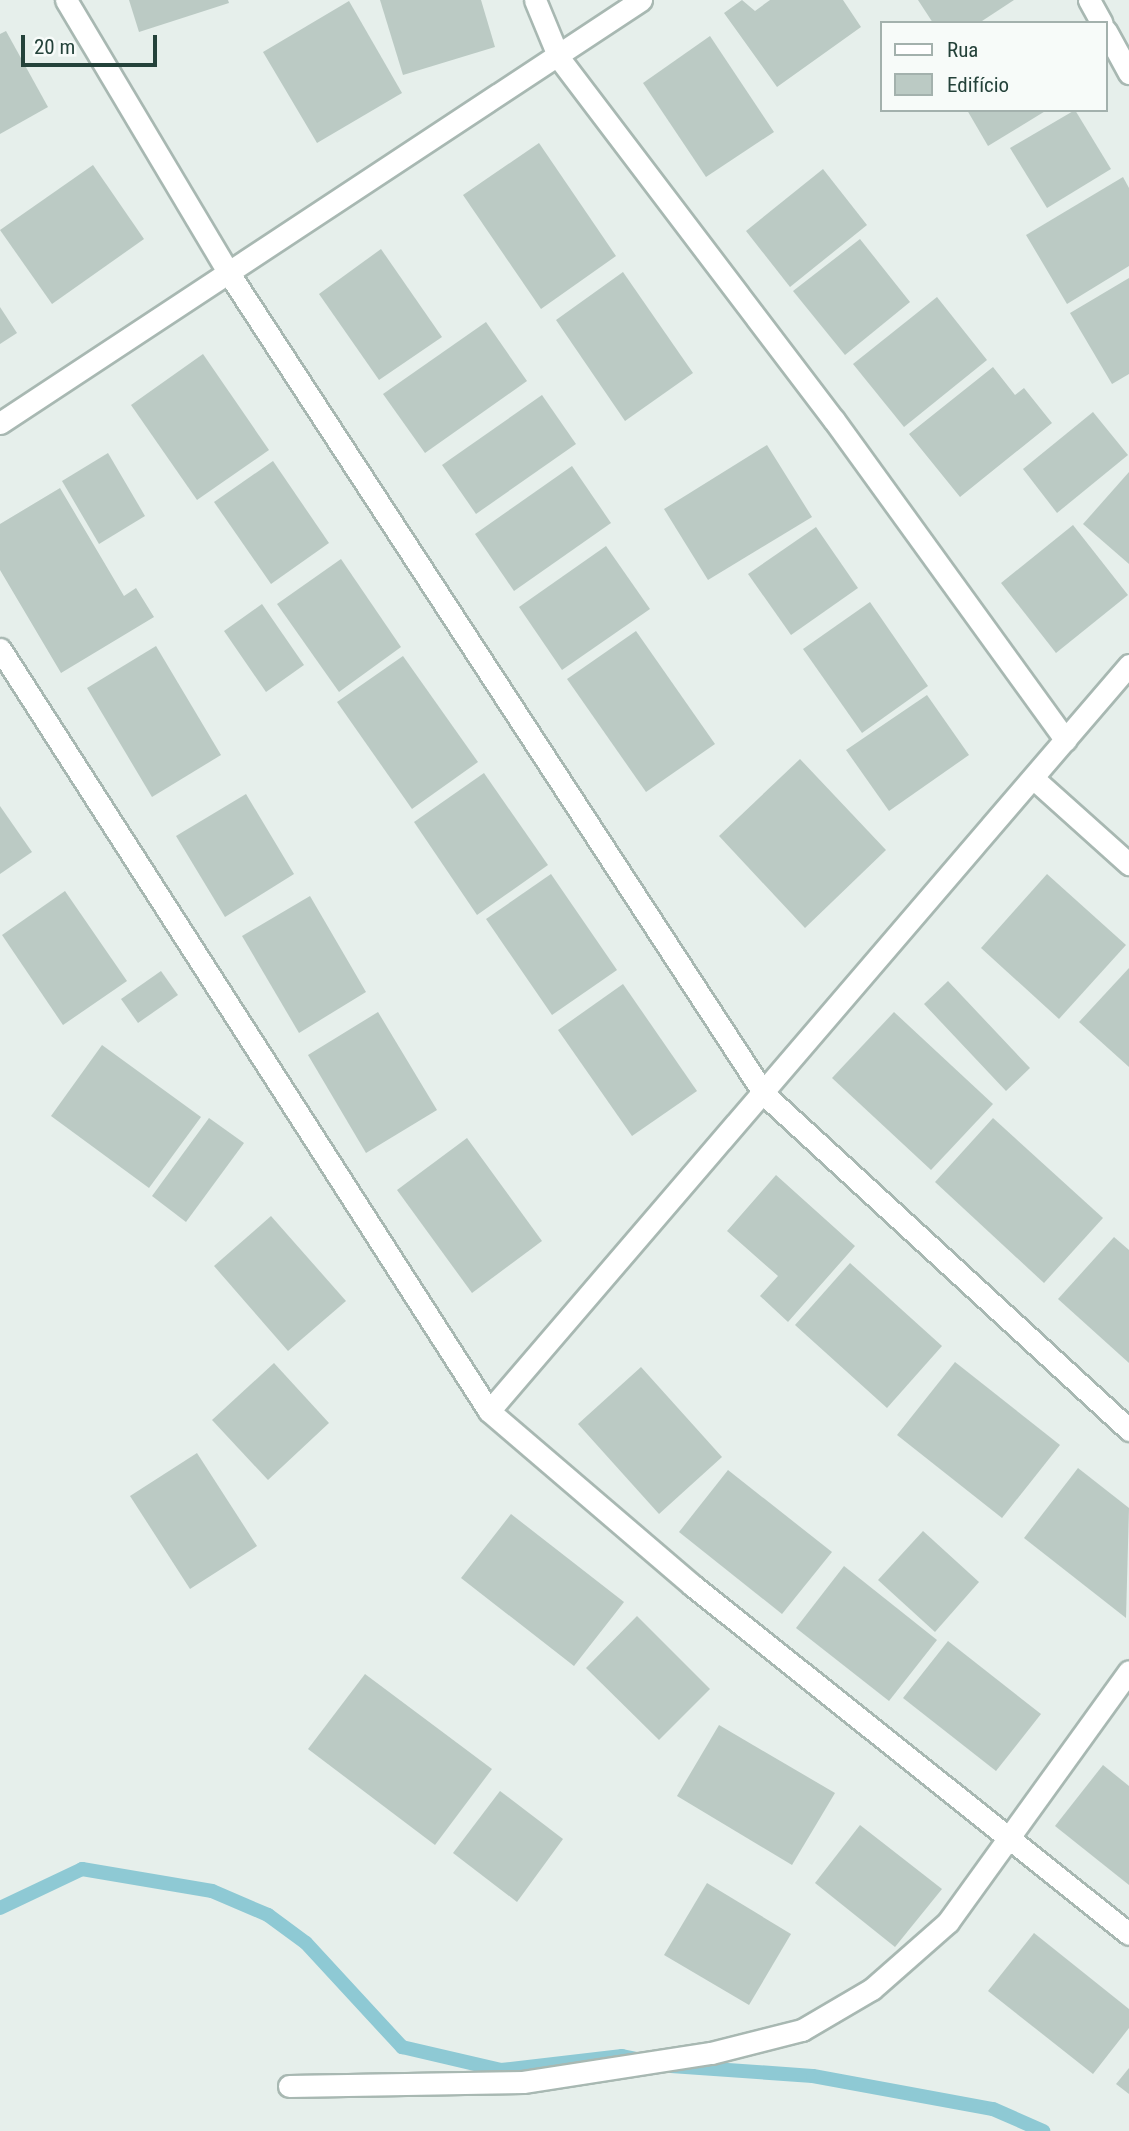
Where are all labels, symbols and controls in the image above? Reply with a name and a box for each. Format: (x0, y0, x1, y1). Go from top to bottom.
scale bar (24, 21, 161, 65)
legend (880, 21, 1108, 112)
text: 20 m (34, 35, 75, 59)
text: Rua (947, 38, 978, 62)
text: Edifício (947, 73, 1009, 97)

